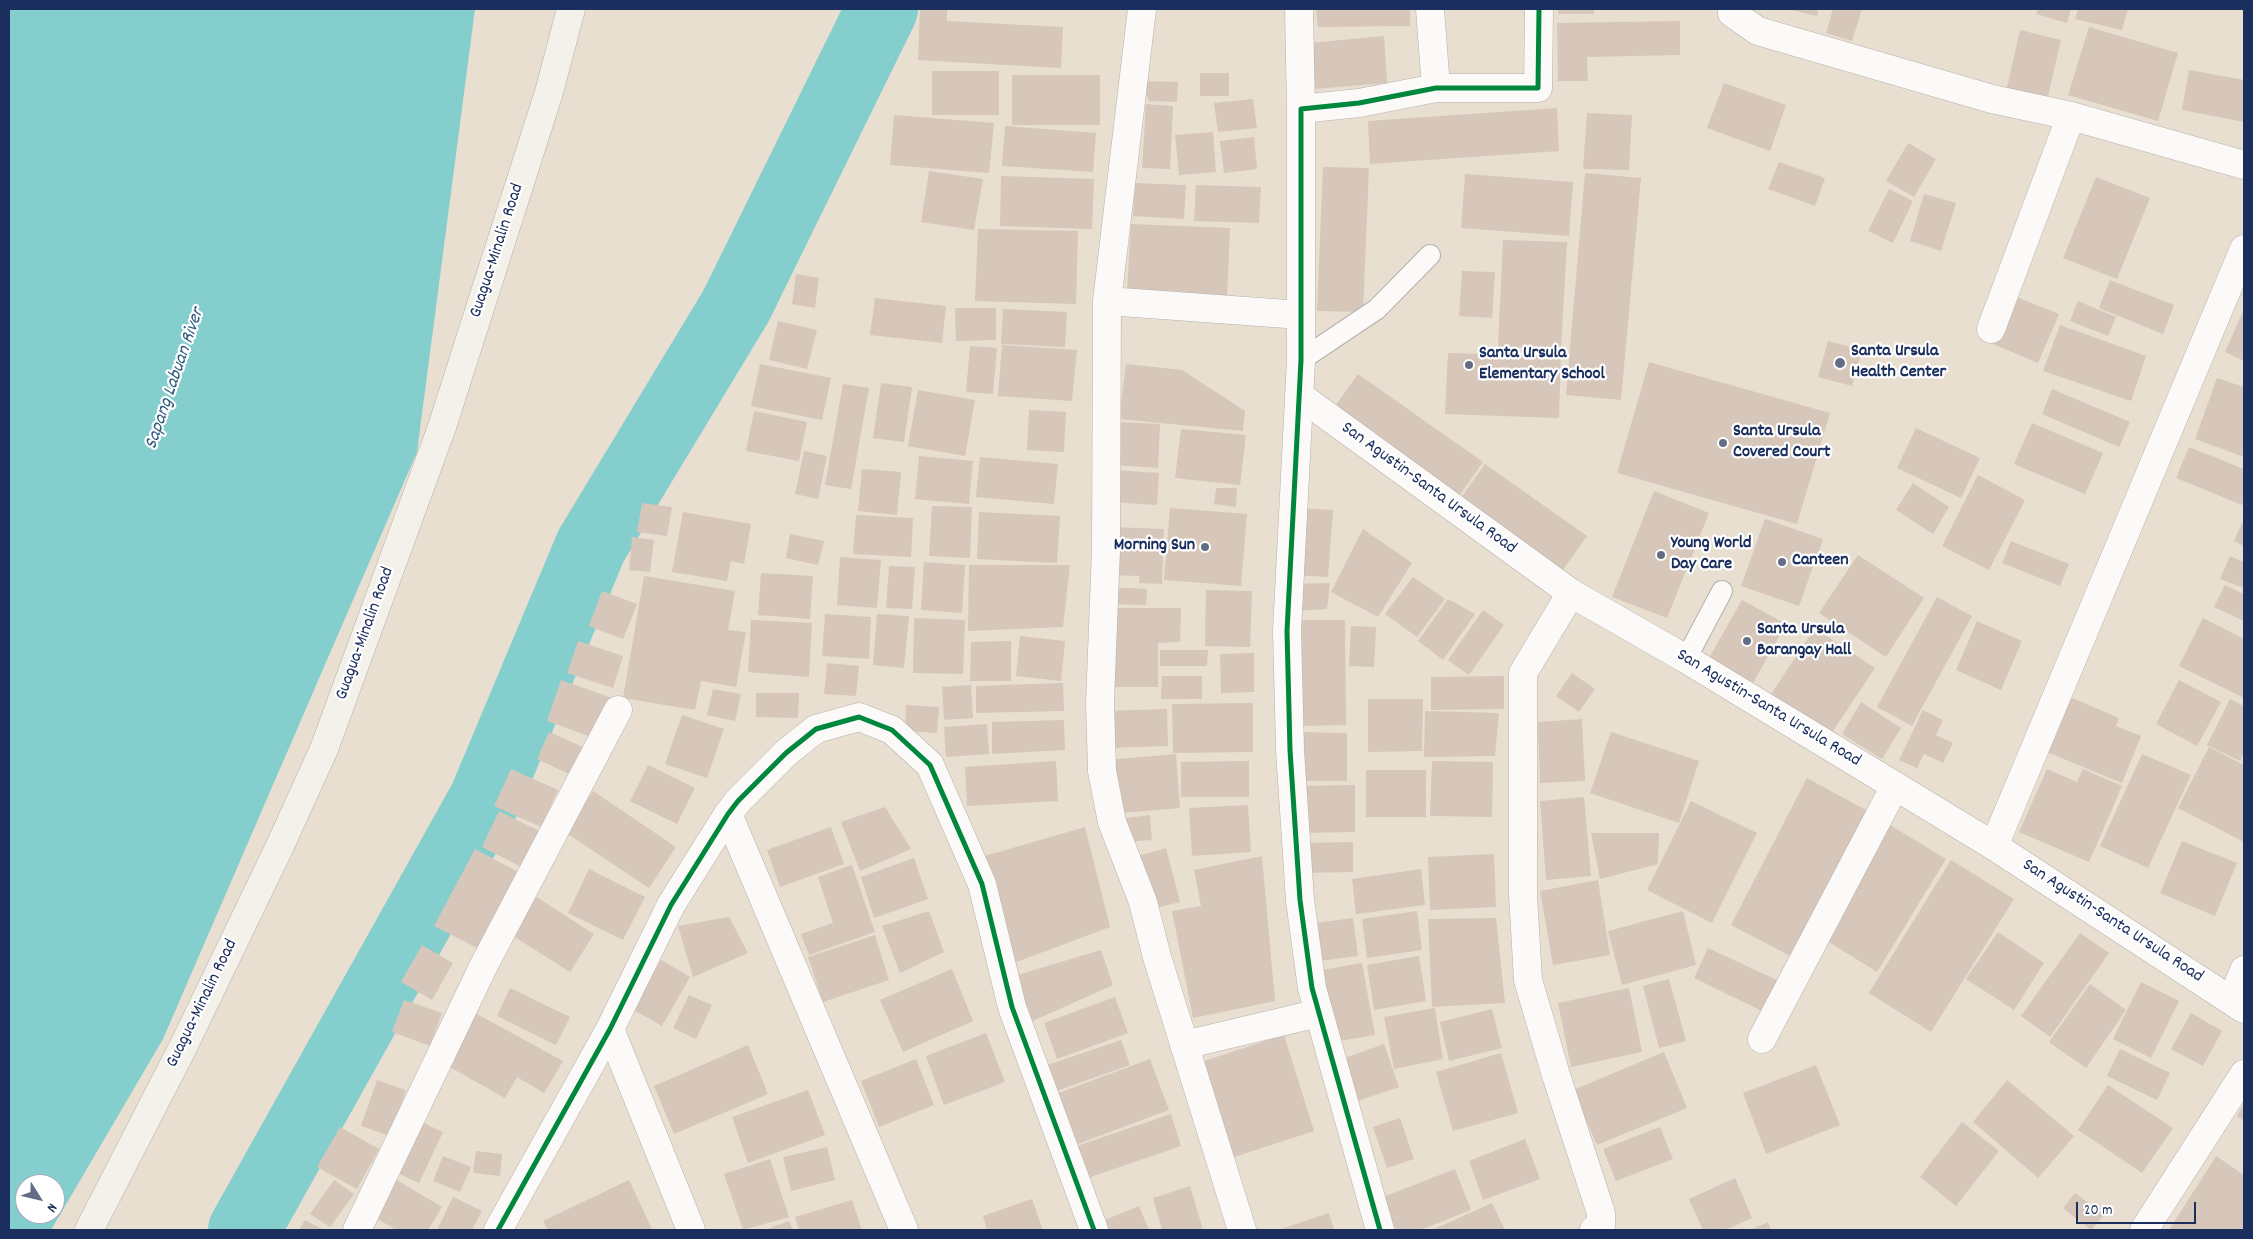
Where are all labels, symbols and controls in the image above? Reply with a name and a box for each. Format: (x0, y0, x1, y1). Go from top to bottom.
street label: Guagua-Minalin Road (466, 181, 530, 321)
water label: Sapang Labuan River (141, 306, 211, 452)
place label: Santa Ursula Health Center (1851, 342, 1946, 384)
place label: Santa Ursula Elementary School (1479, 344, 1605, 386)
marker: Santa Ursula Health Center (1833, 356, 1847, 370)
marker: Santa Ursula Elementary School (1463, 359, 1475, 371)
street label: San Agustin-Santa Ursula Road (1336, 418, 1520, 560)
place label: Santa Ursula Covered Court (1733, 422, 1830, 464)
marker: Santa Ursula Covered Court (1717, 437, 1729, 449)
place label: Young World Day Care (1671, 534, 1751, 576)
place label: Morning Sun (1114, 536, 1195, 558)
marker: Morning Sun (1199, 541, 1211, 553)
marker: Young World Day Care (1655, 549, 1667, 561)
place label: Canteen (1792, 551, 1848, 573)
marker: Canteen (1776, 556, 1788, 568)
street label: Guagua-Minalin Road (332, 565, 400, 703)
place label: Santa Ursula Barangay Hall (1757, 620, 1851, 662)
marker: Santa Ursula Barangay Hall (1741, 635, 1753, 647)
street label: San Agustin-Santa Ursula Road (1672, 645, 1864, 773)
street label: San Agustin-Santa Ursula Road (2017, 855, 2207, 989)
street label: Guagua-Minalin Road (163, 936, 243, 1072)
north arrow (15, 1174, 65, 1224)
scale bar (2078, 1192, 2198, 1224)
text: N (41, 1199, 61, 1216)
text: 20 m (2084, 1200, 2112, 1222)

